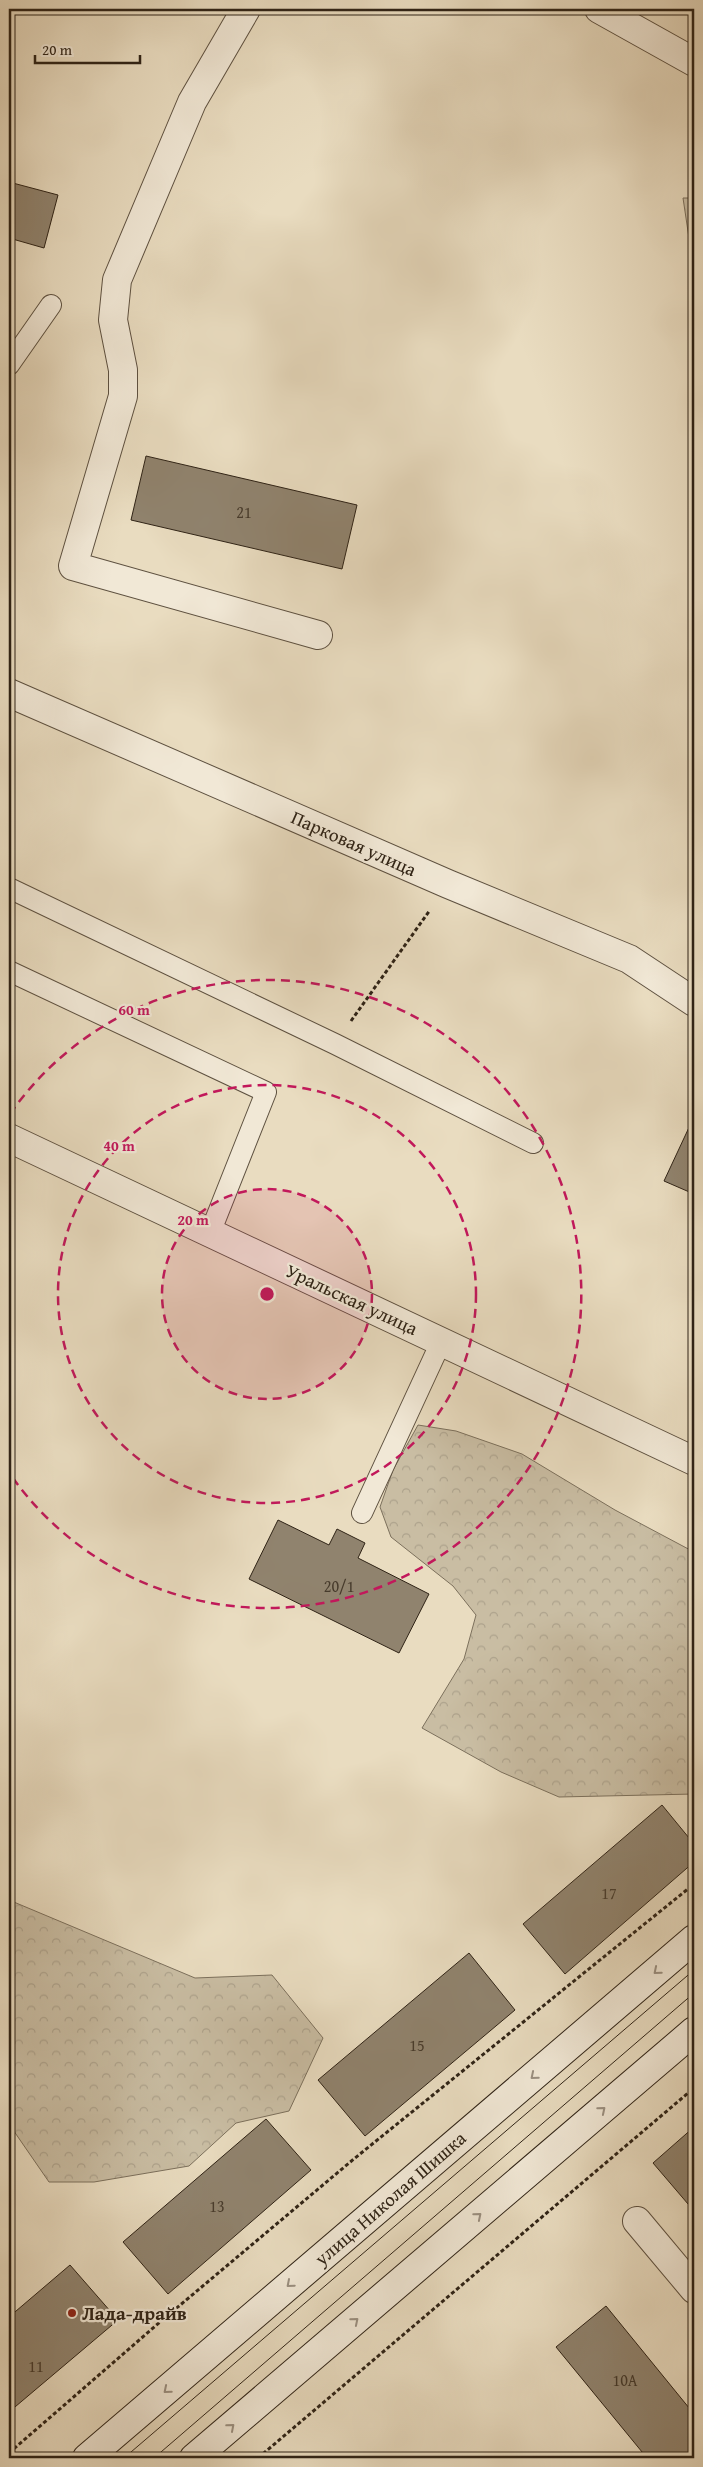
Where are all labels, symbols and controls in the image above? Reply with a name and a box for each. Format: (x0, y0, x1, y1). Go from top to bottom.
scale bar (35, 32, 140, 64)
text: 20 m (42, 39, 73, 60)
house number: 21 (236, 500, 252, 524)
street label: Парковая улица (287, 803, 421, 883)
text: 60 m (118, 999, 150, 1020)
text: 40 m (103, 1135, 135, 1156)
text: 20 m (177, 1209, 209, 1230)
street label: Уральская улица (281, 1256, 423, 1342)
centre of rings (258, 1285, 276, 1303)
house number: 20/1 (324, 1574, 354, 1598)
house number: 17 (601, 1881, 617, 1905)
one-way arrow (654, 1965, 663, 1974)
house number: 15 (409, 2033, 425, 2057)
one-way arrow (530, 2070, 539, 2079)
one-way arrow (596, 2107, 605, 2116)
street label: улица Николая Шишка (307, 2124, 472, 2273)
house number: 13 (209, 2194, 225, 2218)
one-way arrow (473, 2212, 482, 2221)
one-way arrow (287, 2278, 296, 2287)
place label: Лада-драйв (82, 2299, 187, 2327)
marker: Лада-драйв (66, 2307, 78, 2319)
one-way arrow (349, 2318, 358, 2327)
house number: 11 (28, 2354, 44, 2378)
house number: 10А (612, 2368, 638, 2392)
one-way arrow (164, 2384, 173, 2392)
one-way arrow (226, 2423, 235, 2432)

